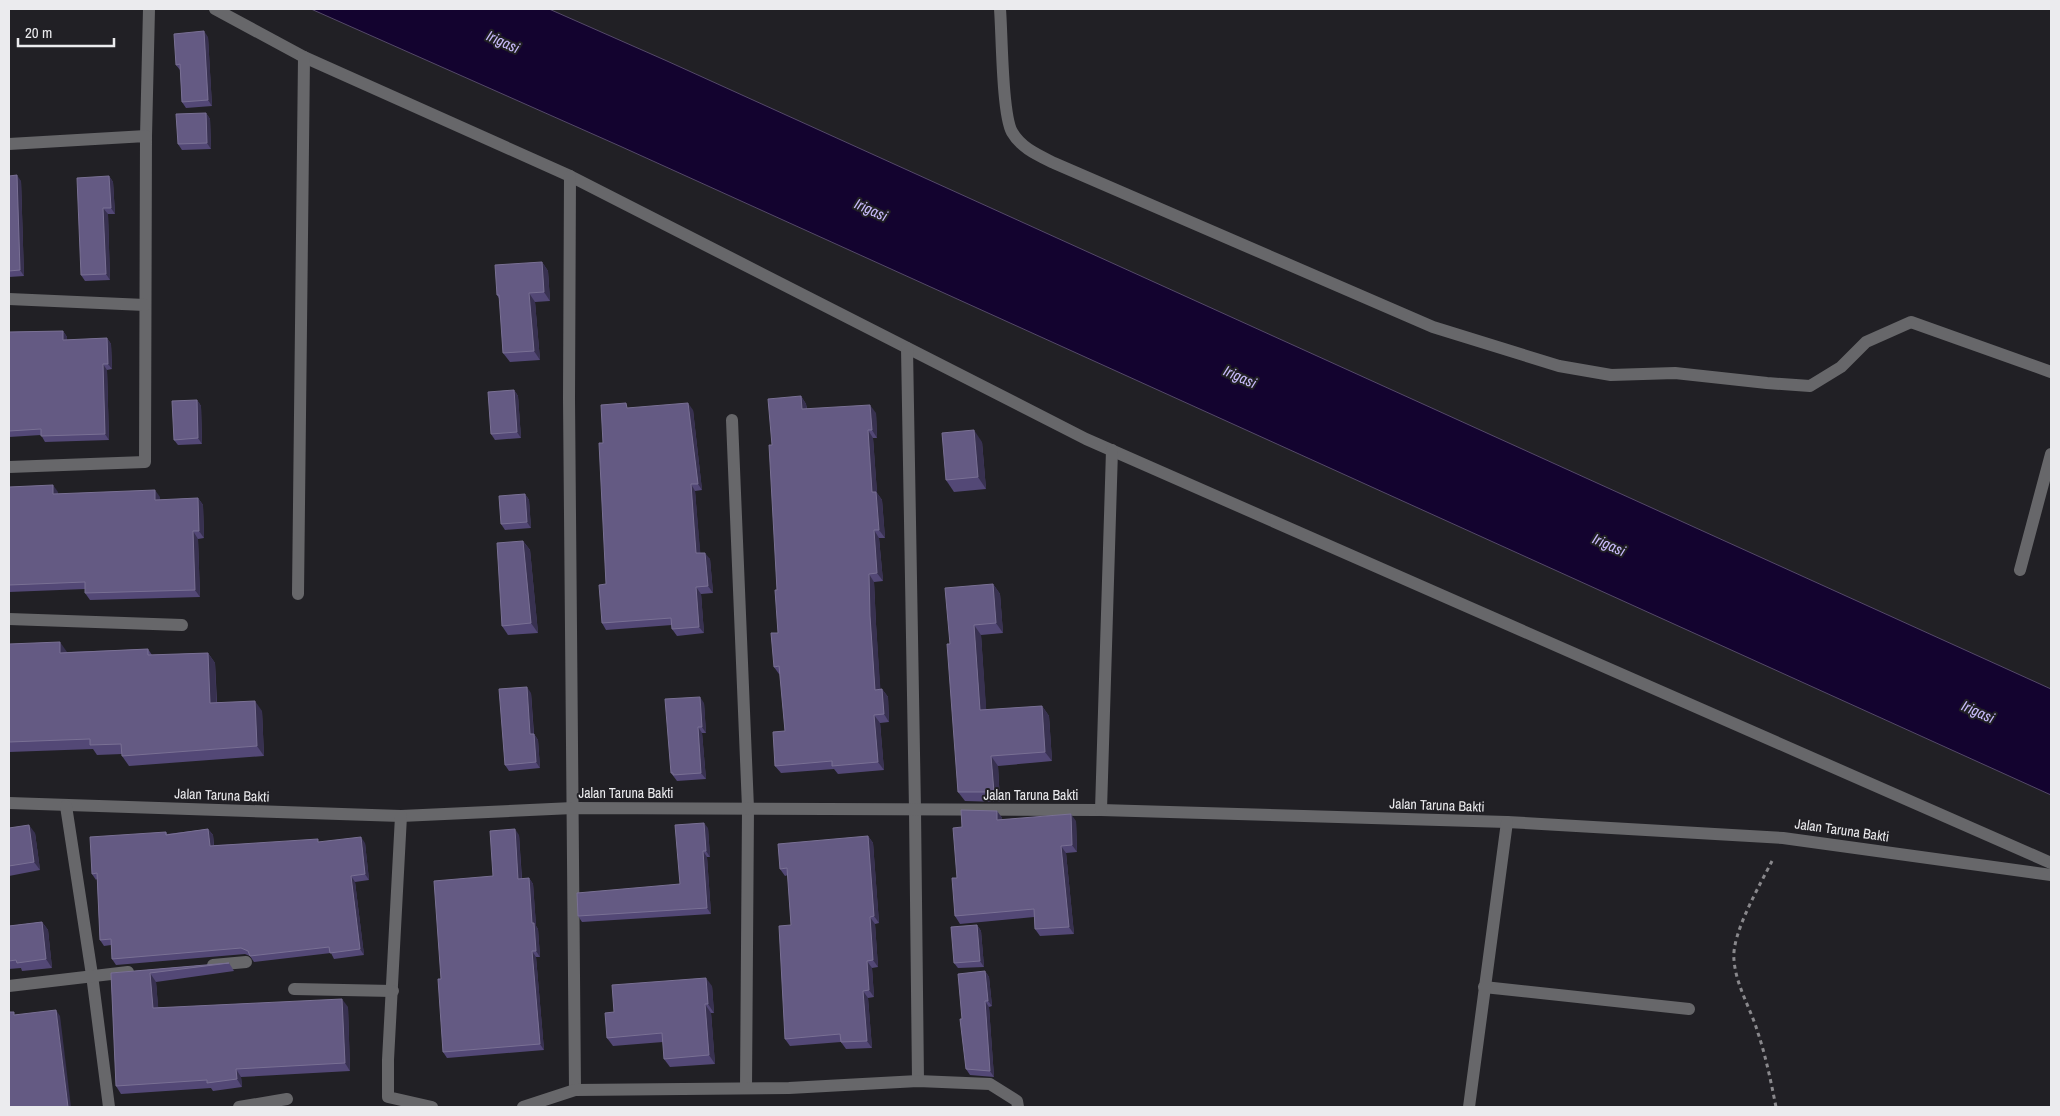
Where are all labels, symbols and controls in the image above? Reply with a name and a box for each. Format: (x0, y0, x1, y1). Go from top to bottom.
scale bar (18, 15, 114, 47)
text: 20 m (25, 22, 52, 43)
water label: Irigasi (483, 25, 524, 58)
water label: Irigasi (851, 193, 892, 226)
water label: Irigasi (1220, 360, 1261, 393)
water label: Irigasi (1589, 528, 1630, 561)
water label: Irigasi (1958, 695, 1999, 728)
street label: Jalan Taruna Bakti (174, 784, 270, 806)
street label: Jalan Taruna Bakti (578, 784, 674, 802)
street label: Jalan Taruna Bakti (983, 786, 1079, 804)
street label: Jalan Taruna Bakti (1389, 794, 1485, 816)
street label: Jalan Taruna Bakti (1794, 814, 1890, 846)

